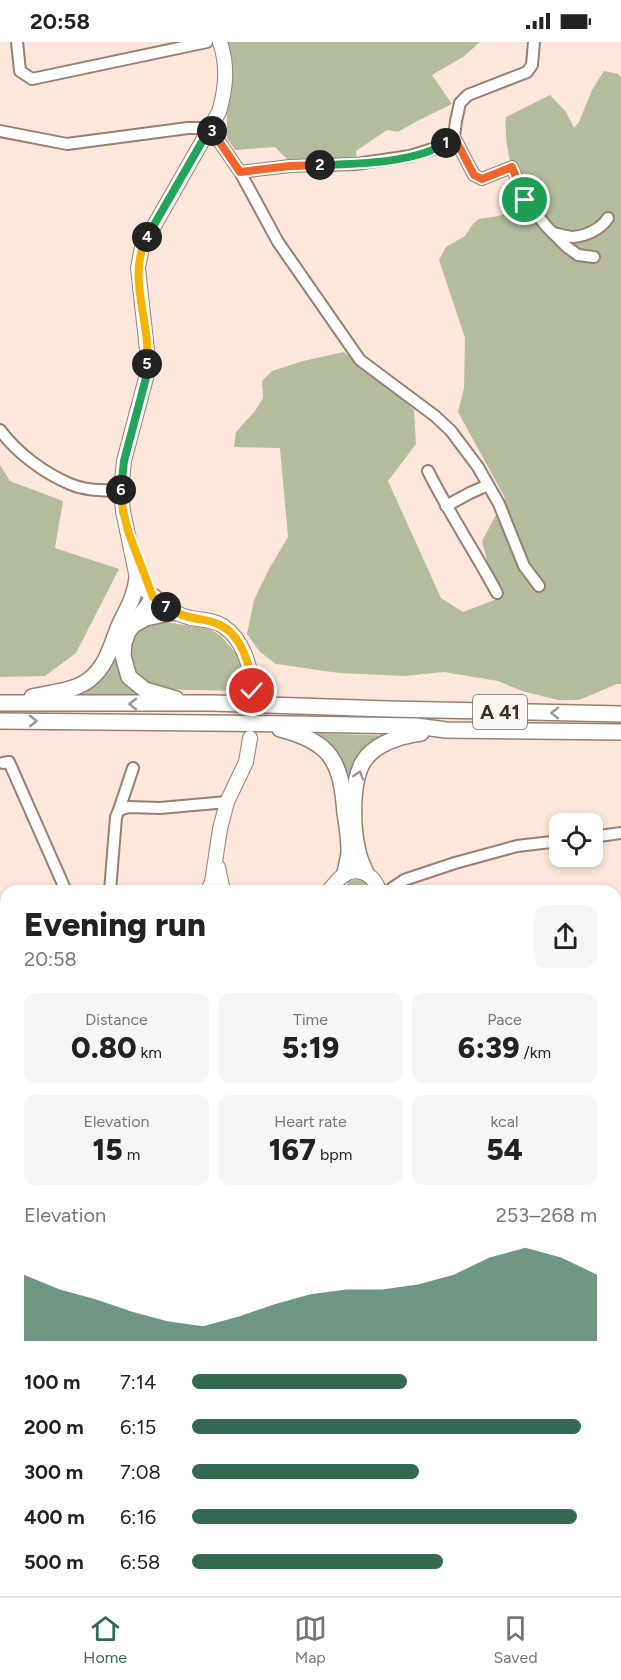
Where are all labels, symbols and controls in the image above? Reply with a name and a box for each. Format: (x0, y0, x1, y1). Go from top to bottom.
text: 20:58 (30, 8, 90, 35)
pin: 3 (197, 116, 227, 146)
text: 3 (208, 121, 216, 140)
pin: 1 (431, 128, 461, 158)
text: 1 (443, 133, 449, 152)
pin: 2 (305, 150, 335, 180)
text: 2 (315, 155, 325, 174)
pin (499, 174, 550, 225)
icon: arrive (508, 183, 541, 216)
pin: 4 (132, 222, 162, 252)
text: 4 (142, 227, 152, 246)
pin: 5 (132, 349, 162, 379)
text: 5 (142, 354, 152, 373)
pin: 6 (106, 475, 136, 505)
text: 6 (116, 480, 126, 499)
pin: 7 (151, 592, 181, 622)
text: 7 (162, 597, 170, 616)
pin (226, 665, 277, 716)
icon: check (235, 674, 268, 707)
road number: A 41 (473, 695, 527, 729)
one-way arrow (128, 698, 137, 710)
one-way arrow (550, 707, 559, 719)
one-way arrow (29, 715, 38, 727)
one-way arrow (352, 770, 364, 781)
map controls (549, 813, 603, 867)
button: locate (549, 813, 603, 867)
text: Evening run (24, 905, 206, 944)
button: share (534, 905, 597, 968)
text: 20:58 (24, 947, 77, 971)
text: Distance (85, 1010, 148, 1029)
text: Time (293, 1010, 328, 1029)
text: Pace (487, 1010, 522, 1029)
text: 0.80 (71, 1029, 137, 1066)
text: 5:19 (282, 1029, 339, 1066)
text: 6:39 (458, 1029, 520, 1066)
text: km (137, 1043, 162, 1062)
text: /km (520, 1043, 551, 1062)
text: Elevation (84, 1112, 149, 1131)
text: Heart rate (274, 1112, 347, 1131)
text: kcal (491, 1112, 518, 1131)
text: 15 (93, 1131, 123, 1168)
text: 167 (269, 1131, 316, 1168)
text: 54 (486, 1131, 523, 1168)
text: m (123, 1145, 140, 1164)
text: bpm (316, 1145, 352, 1164)
text: Elevation (24, 1203, 106, 1227)
text: 253–268 m (496, 1203, 597, 1227)
text: 100 m (24, 1370, 81, 1394)
text: 7:14 (120, 1370, 156, 1394)
text: 200 m (24, 1415, 84, 1439)
text: 6:15 (120, 1415, 156, 1439)
text: 300 m (24, 1460, 83, 1484)
text: 7:08 (120, 1460, 161, 1484)
text: 400 m (24, 1505, 85, 1529)
text: 6:16 (120, 1505, 156, 1529)
text: 500 m (24, 1550, 84, 1574)
text: 6:58 (120, 1550, 160, 1574)
tab: Home (83, 1612, 127, 1667)
tab: Map (294, 1612, 327, 1667)
tab: Saved (493, 1612, 538, 1667)

